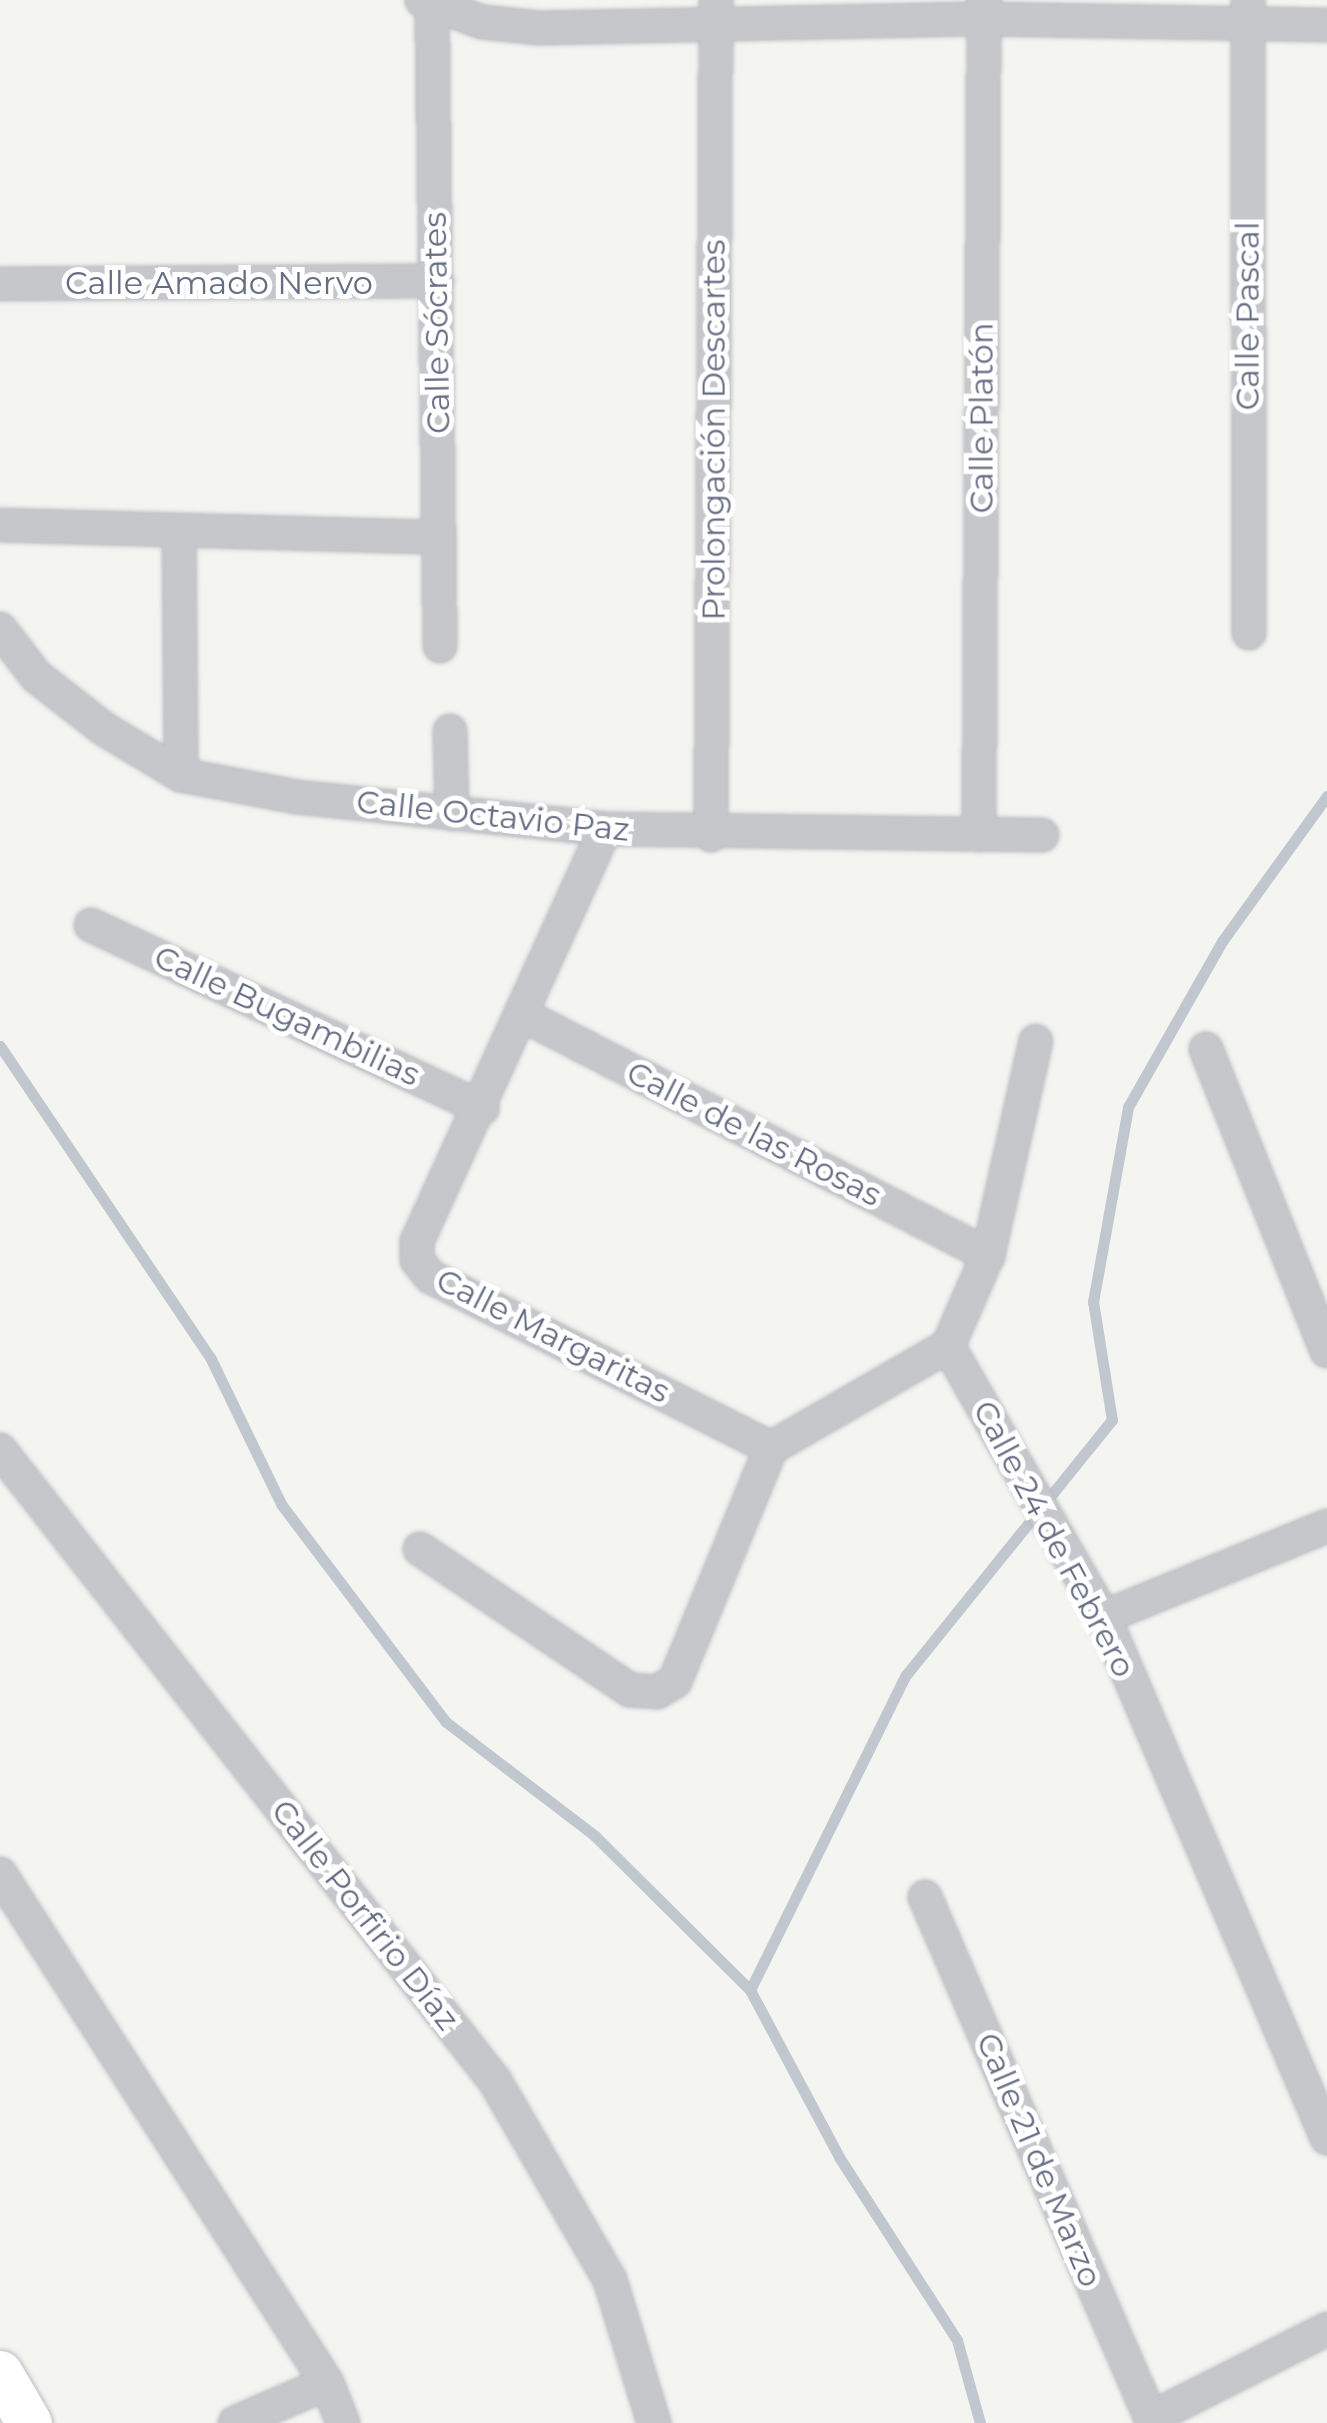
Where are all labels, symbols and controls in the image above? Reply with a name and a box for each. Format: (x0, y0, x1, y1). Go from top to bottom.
street label: Calle Sócrates (416, 212, 458, 434)
street label: Calle Pascal (1229, 222, 1267, 410)
street label: Prolongación Descartes (695, 239, 733, 621)
street label: Calle Amado Nervo (65, 264, 373, 302)
street label: Calle Platón (963, 323, 1001, 513)
street label: Calle Octavio Paz (355, 783, 631, 849)
street label: Calle Bugambilias (148, 938, 426, 1094)
street label: Calle de las Rosas (620, 1053, 888, 1215)
street label: Calle Margaritas (430, 1261, 676, 1411)
street label: Calle 24 de Febrero (965, 1394, 1143, 1684)
street label: Calle Porfirio Díaz (263, 1792, 467, 2038)
street label: Calle 21 de Marzo (968, 2027, 1110, 2293)

